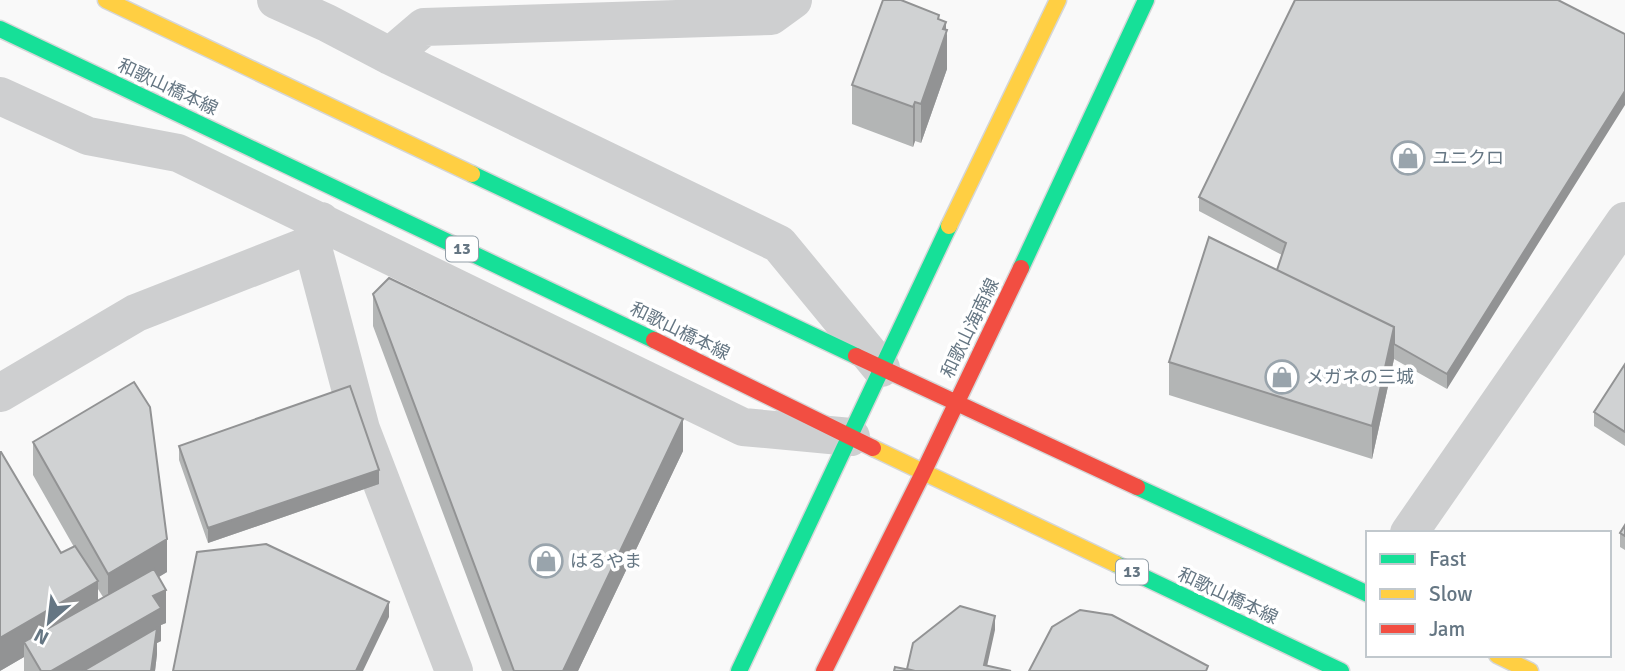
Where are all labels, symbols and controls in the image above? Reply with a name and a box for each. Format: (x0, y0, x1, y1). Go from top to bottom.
street label: 和歌山橋本線 (114, 54, 222, 120)
shop icon: ユニクロ (1389, 139, 1427, 177)
place label: ユニクロ (1432, 147, 1504, 169)
road number: 13 (446, 236, 478, 262)
street label: 和歌山海南線 (936, 275, 1004, 381)
street label: 和歌山橋本線 (627, 297, 733, 365)
shop icon: メガネの三城 (1263, 358, 1301, 396)
place label: メガネの三城 (1306, 366, 1414, 388)
legend (1366, 531, 1611, 657)
shop icon: はるやま (527, 542, 565, 580)
text: Fast (1429, 546, 1466, 572)
place label: はるやま (570, 550, 642, 572)
road number: 13 (1116, 559, 1148, 584)
street label: 和歌山橋本線 (1174, 563, 1282, 629)
text: Slow (1429, 581, 1473, 607)
north arrow (14, 587, 84, 657)
text: Jam (1429, 616, 1465, 642)
text: N (30, 622, 53, 650)

